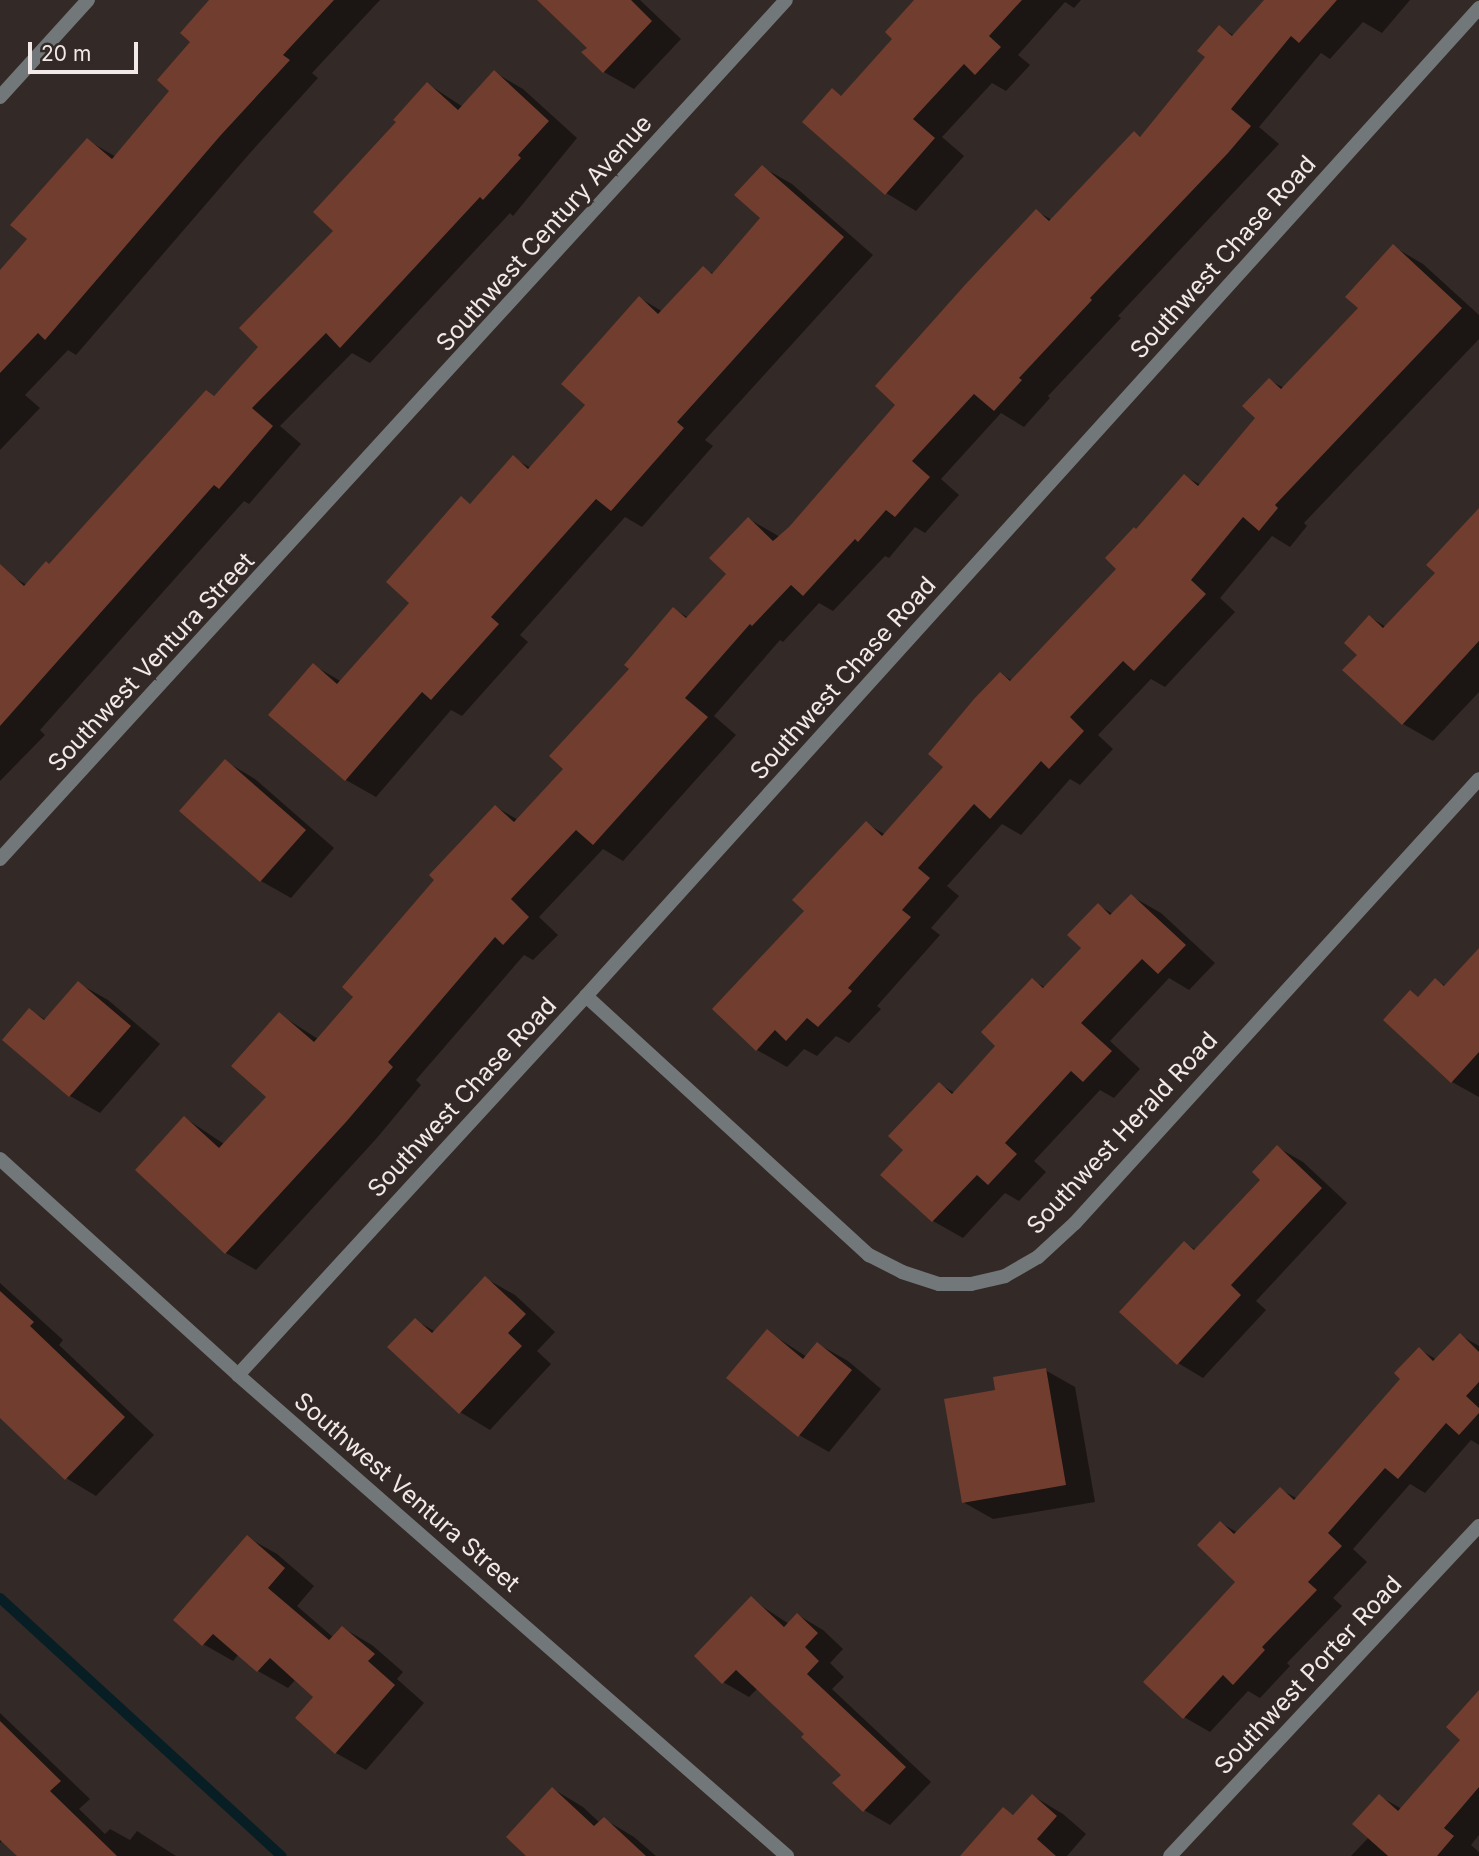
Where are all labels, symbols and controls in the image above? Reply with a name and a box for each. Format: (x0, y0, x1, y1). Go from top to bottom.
scale bar (32, 28, 142, 72)
text: 20 m (41, 41, 91, 66)
street label: Southwest Century Avenue (430, 109, 658, 357)
street label: Southwest Chase Road (1124, 150, 1322, 364)
street label: Southwest Ventura Street (42, 546, 260, 778)
street label: Southwest Chase Road (744, 571, 942, 785)
street label: Southwest Chase Road (362, 991, 562, 1203)
street label: Southwest Herald Road (1021, 1026, 1223, 1240)
street label: Southwest Ventura Street (288, 1386, 526, 1598)
street label: Southwest Porter Road (1209, 1570, 1407, 1780)

